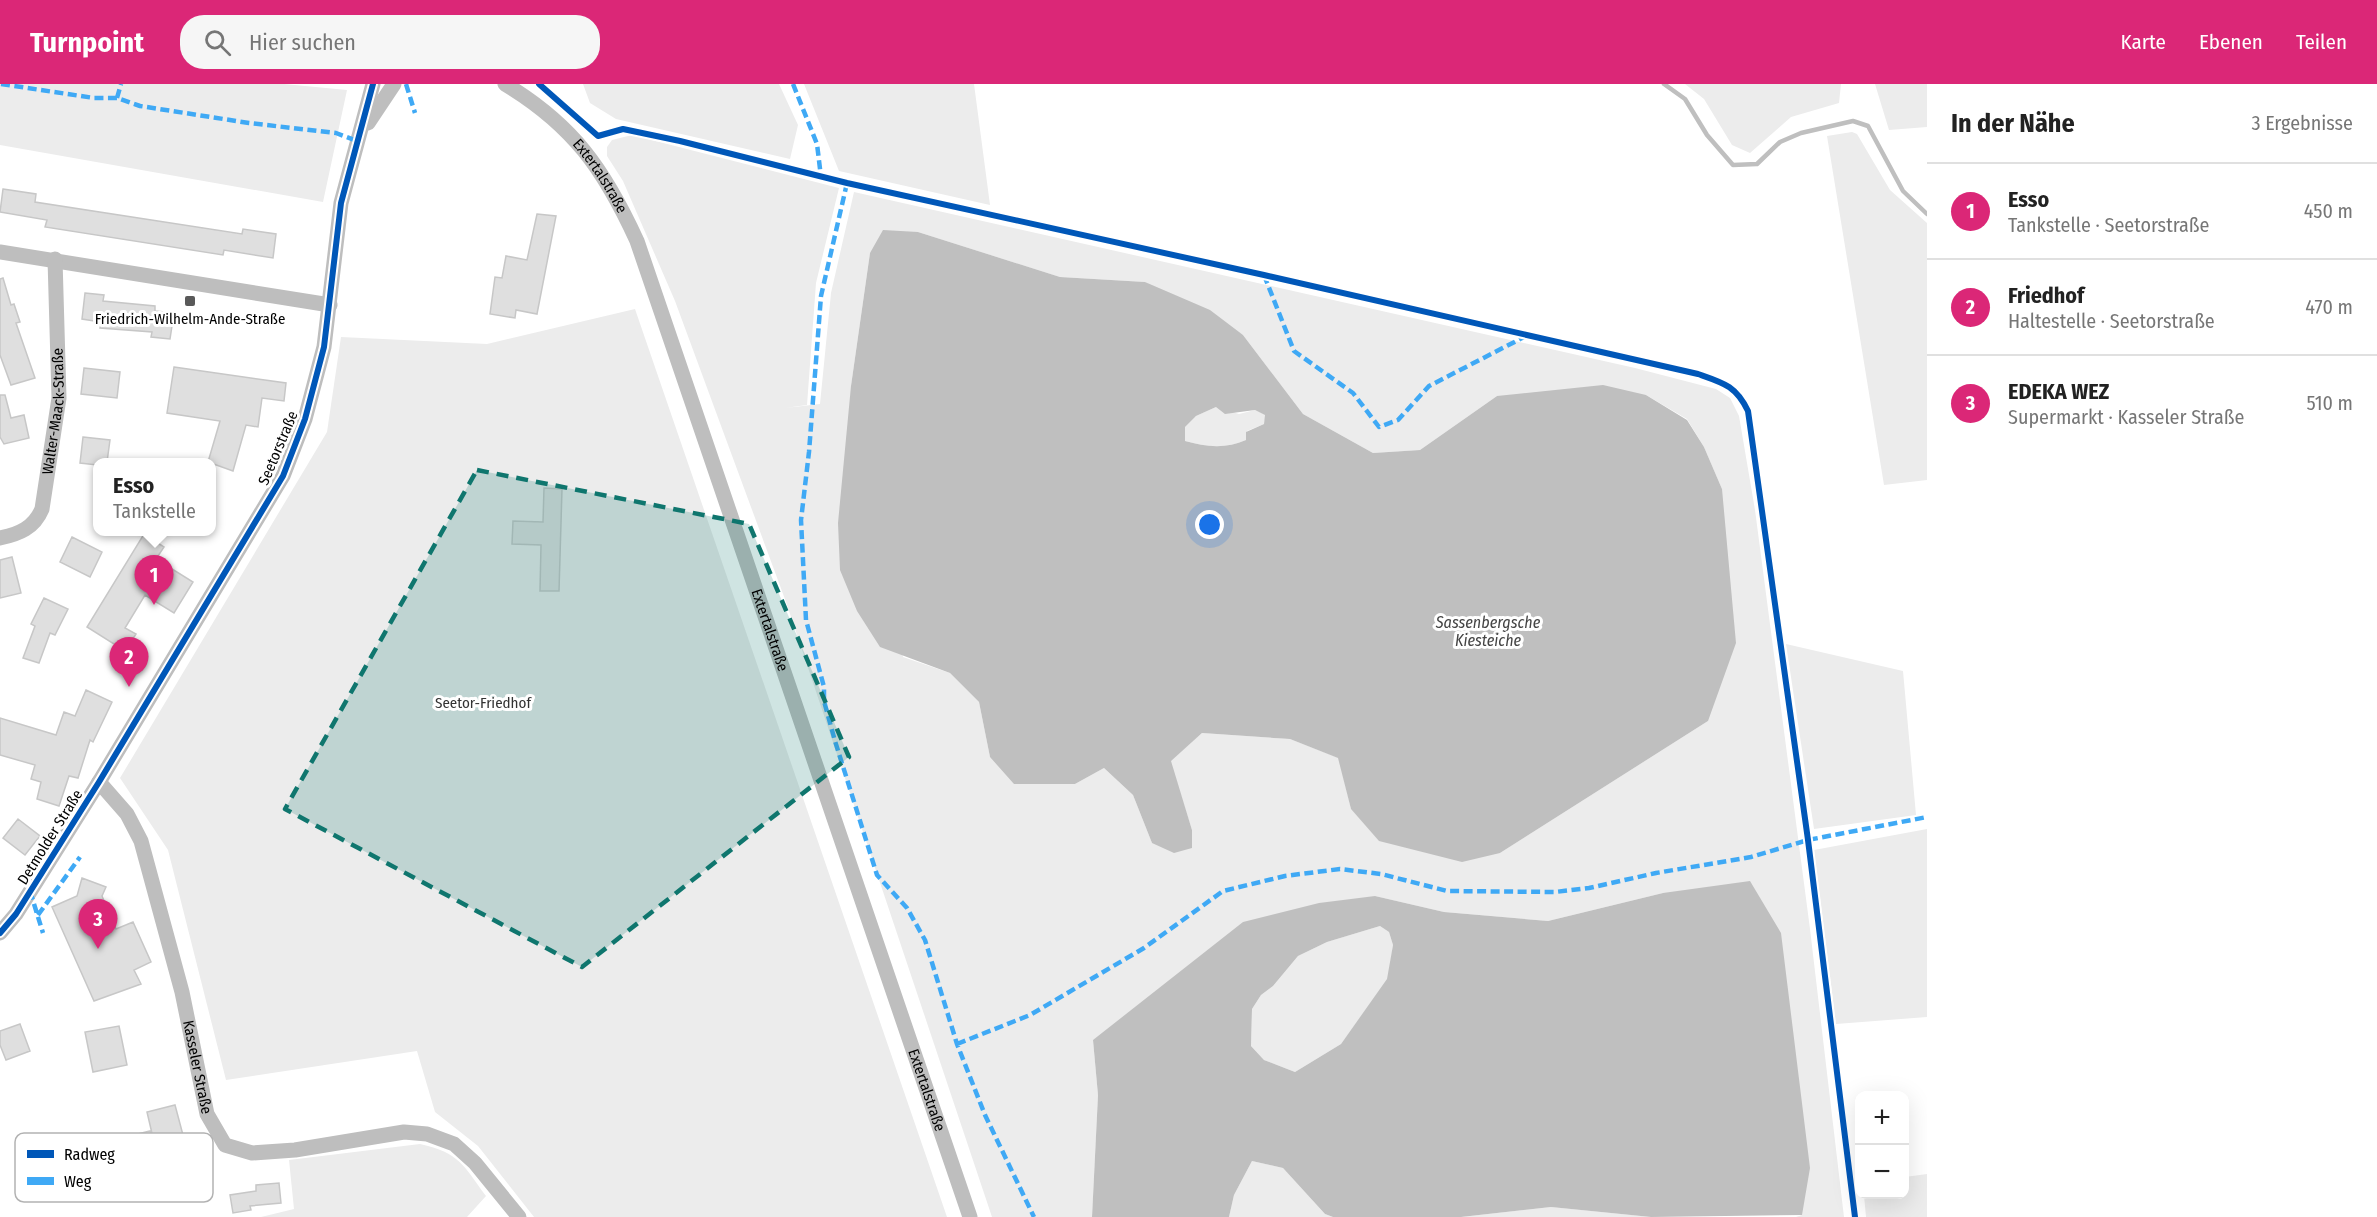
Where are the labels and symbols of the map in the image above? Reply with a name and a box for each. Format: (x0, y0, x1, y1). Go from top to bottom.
street label: Extertalstraße (569, 135, 631, 216)
marker: Friedrich-Wilhelm-Ande-Straße (183, 294, 197, 308)
place label: Friedrich-Wilhelm-Ande-Straße (95, 310, 285, 328)
street label: Walter-Maack-Straße (38, 348, 68, 476)
street label: Seetorstraße (254, 408, 302, 488)
your location (1195, 510, 1224, 539)
pin: 1 (134, 556, 174, 605)
street label: Extertalstraße (747, 587, 792, 674)
water label: Sassenbergsche Kiesteiche (1435, 613, 1541, 650)
pin: 2 (110, 638, 148, 687)
park label: Seetor-Friedhof (435, 694, 532, 712)
street label: Detmolder Straße (14, 786, 86, 888)
pin: 3 (78, 900, 118, 949)
street label: Kasseler Straße (179, 1019, 216, 1115)
street label: Extertalstraße (904, 1047, 949, 1134)
legend (15, 1133, 213, 1202)
text: Radweg (64, 1145, 115, 1164)
text: Weg (64, 1172, 92, 1191)

